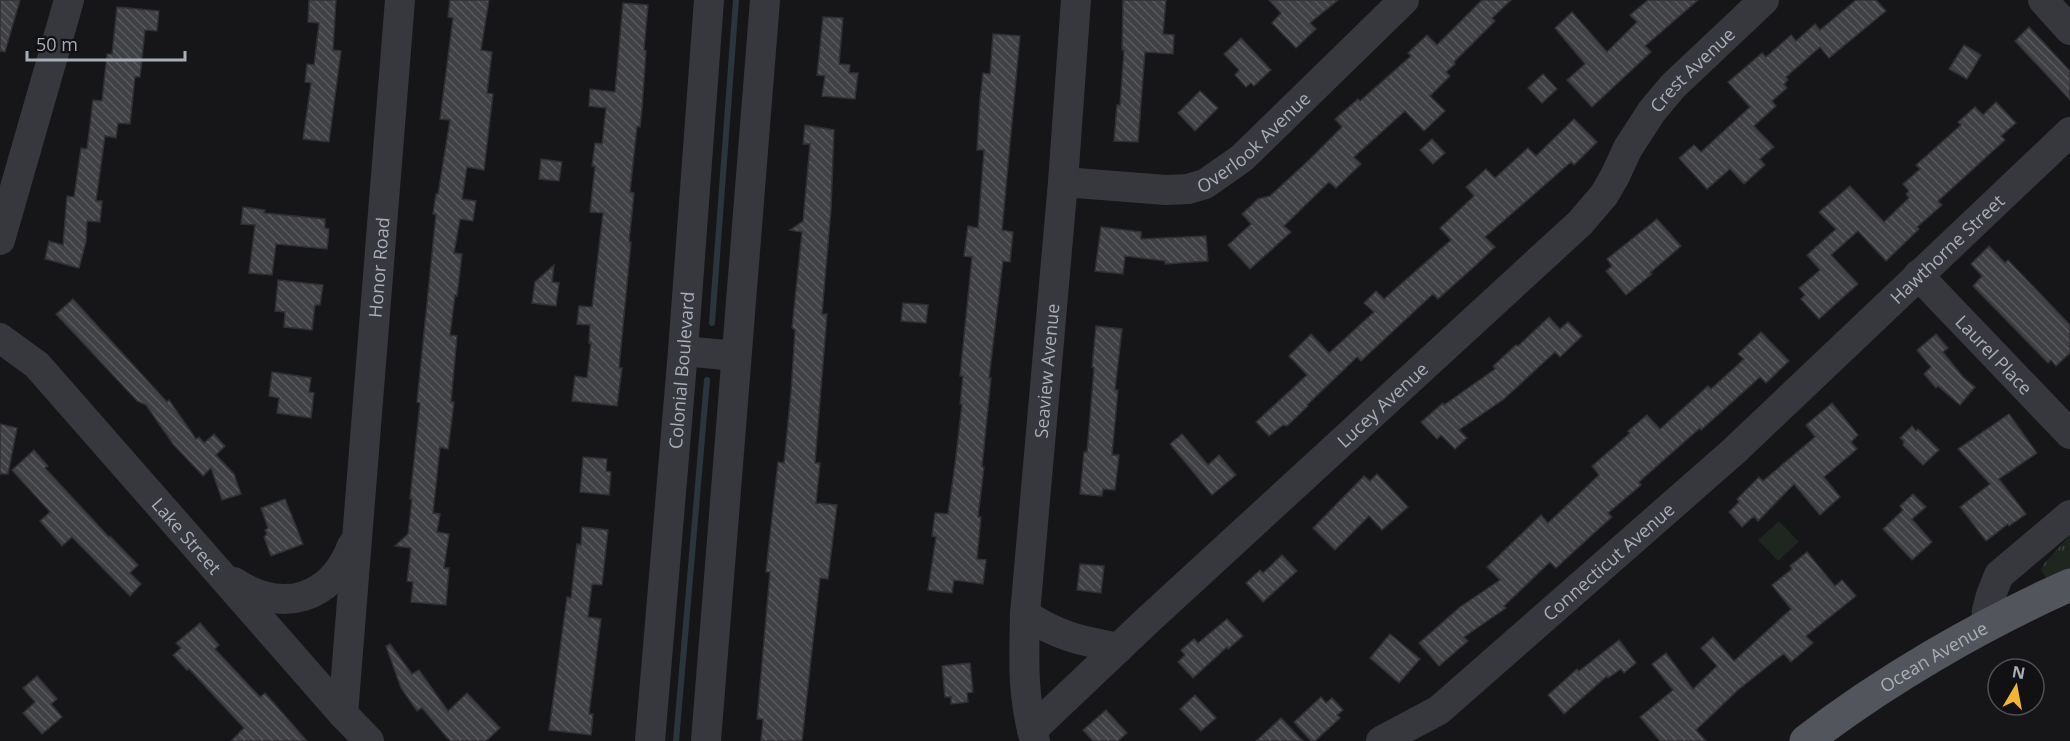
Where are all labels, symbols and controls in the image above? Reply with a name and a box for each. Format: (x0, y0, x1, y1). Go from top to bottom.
street label: Crest Avenue (1644, 22, 1740, 117)
scale bar (27, 24, 184, 62)
text: 50 m (36, 32, 78, 56)
street label: Overlook Avenue (1194, 86, 1315, 198)
street label: Hawthorne Street (1885, 189, 2009, 309)
street label: Honor Road (363, 216, 395, 319)
street label: Colonial Boulevard (663, 291, 699, 450)
street label: Seaview Avenue (1029, 303, 1064, 439)
street label: Laurel Place (1950, 310, 2038, 399)
street label: Lucey Avenue (1332, 357, 1433, 453)
street label: Lake Street (147, 493, 227, 579)
street label: Connecticut Avenue (1537, 497, 1679, 626)
street label: Ocean Avenue (1875, 616, 1992, 698)
north arrow (1986, 657, 2046, 717)
text: N (2010, 660, 2027, 684)

